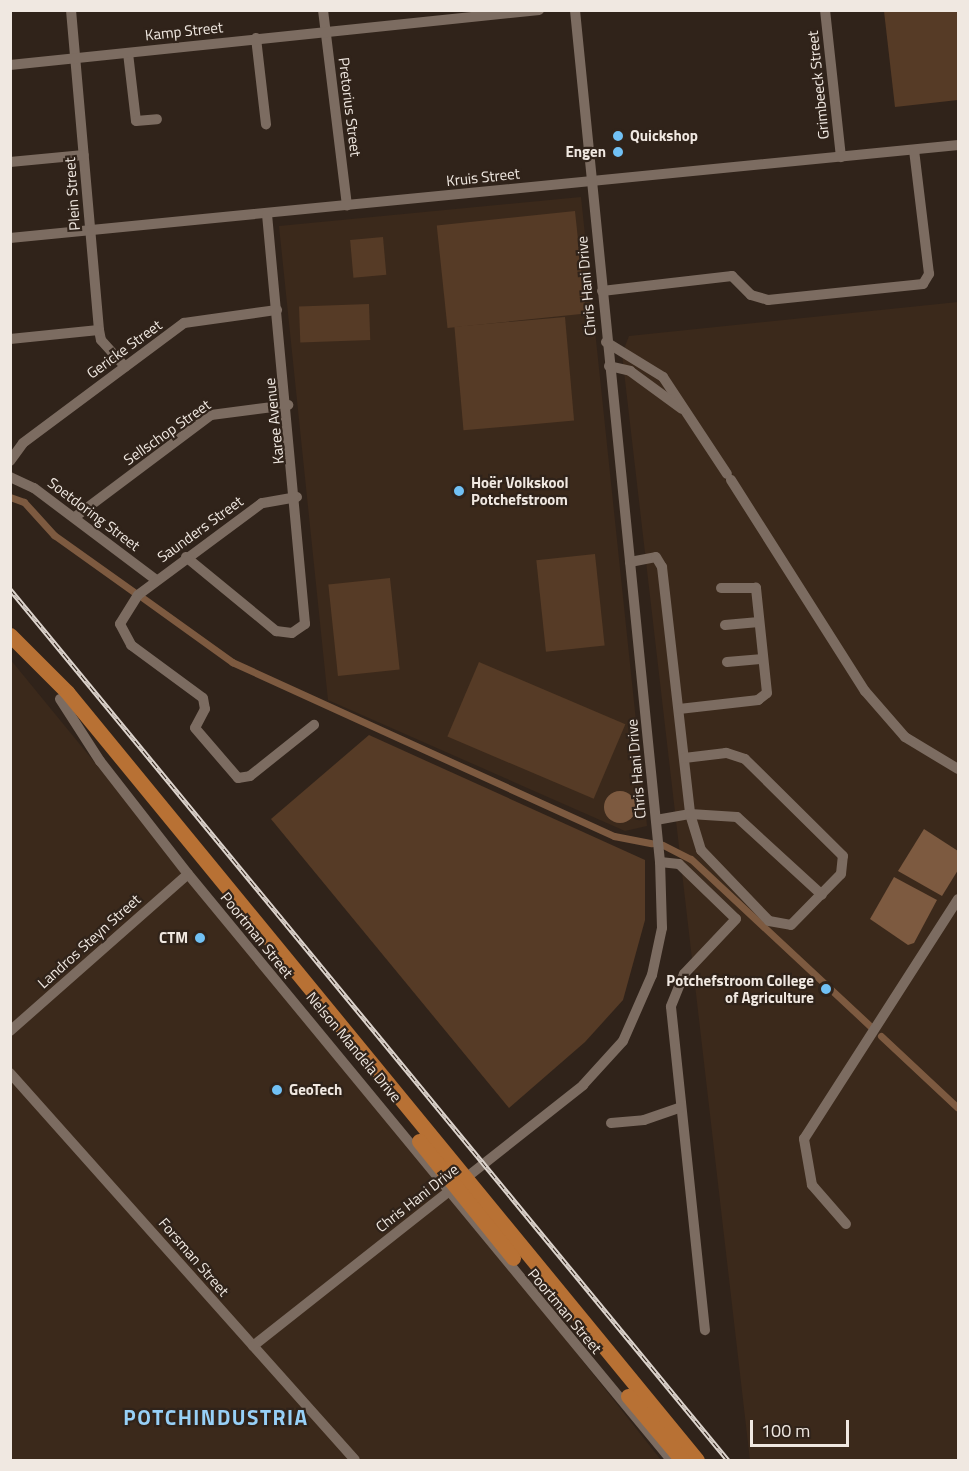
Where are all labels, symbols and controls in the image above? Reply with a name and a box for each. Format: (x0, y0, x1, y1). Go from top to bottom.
street label: Kamp Street (144, 18, 224, 44)
street label: Grimbeeck Street (803, 30, 833, 140)
street label: Pretorius Street (335, 56, 365, 158)
place label: Quickshop (630, 127, 698, 145)
marker: Quickshop (611, 129, 625, 143)
place label: Engen (565, 143, 606, 161)
marker: Engen (611, 145, 625, 159)
street label: Plein Street (60, 157, 84, 231)
street label: Kruis Street (445, 164, 521, 190)
street label: Chris Hani Drive (573, 235, 599, 337)
street label: Gericke Street (83, 316, 165, 382)
street label: Karee Avenue (261, 377, 287, 465)
street label: Sellschop Street (120, 395, 214, 469)
street label: Soetdoring Street (44, 473, 144, 555)
place label: Hoër Volkskool Potchefstroom (471, 473, 569, 508)
marker: Hoër Volkskool Potchefstroom (452, 484, 466, 498)
street label: Saunders Street (154, 492, 246, 566)
street label: Chris Hani Drive (623, 718, 649, 820)
street label: Poortman Street (217, 888, 297, 982)
street label: Landros Steyn Street (34, 890, 144, 992)
place label: CTM (159, 929, 188, 947)
marker: CTM (193, 931, 207, 945)
place label: Potchefstroom College of Agriculture (666, 971, 814, 1006)
marker: Potchefstroom College of Agriculture (819, 982, 833, 996)
street label: Nelson Mandela Drive (303, 988, 405, 1106)
place label: GeoTech (289, 1081, 342, 1099)
marker: GeoTech (270, 1083, 284, 1097)
street label: Chris Hani Drive (372, 1160, 462, 1236)
street label: Forsman Street (155, 1214, 233, 1300)
street label: Poortman Street (524, 1265, 606, 1357)
district label: POTCHINDUSTRIA (123, 1404, 309, 1430)
scale bar (753, 1408, 852, 1446)
text: 100 m (761, 1417, 810, 1444)

